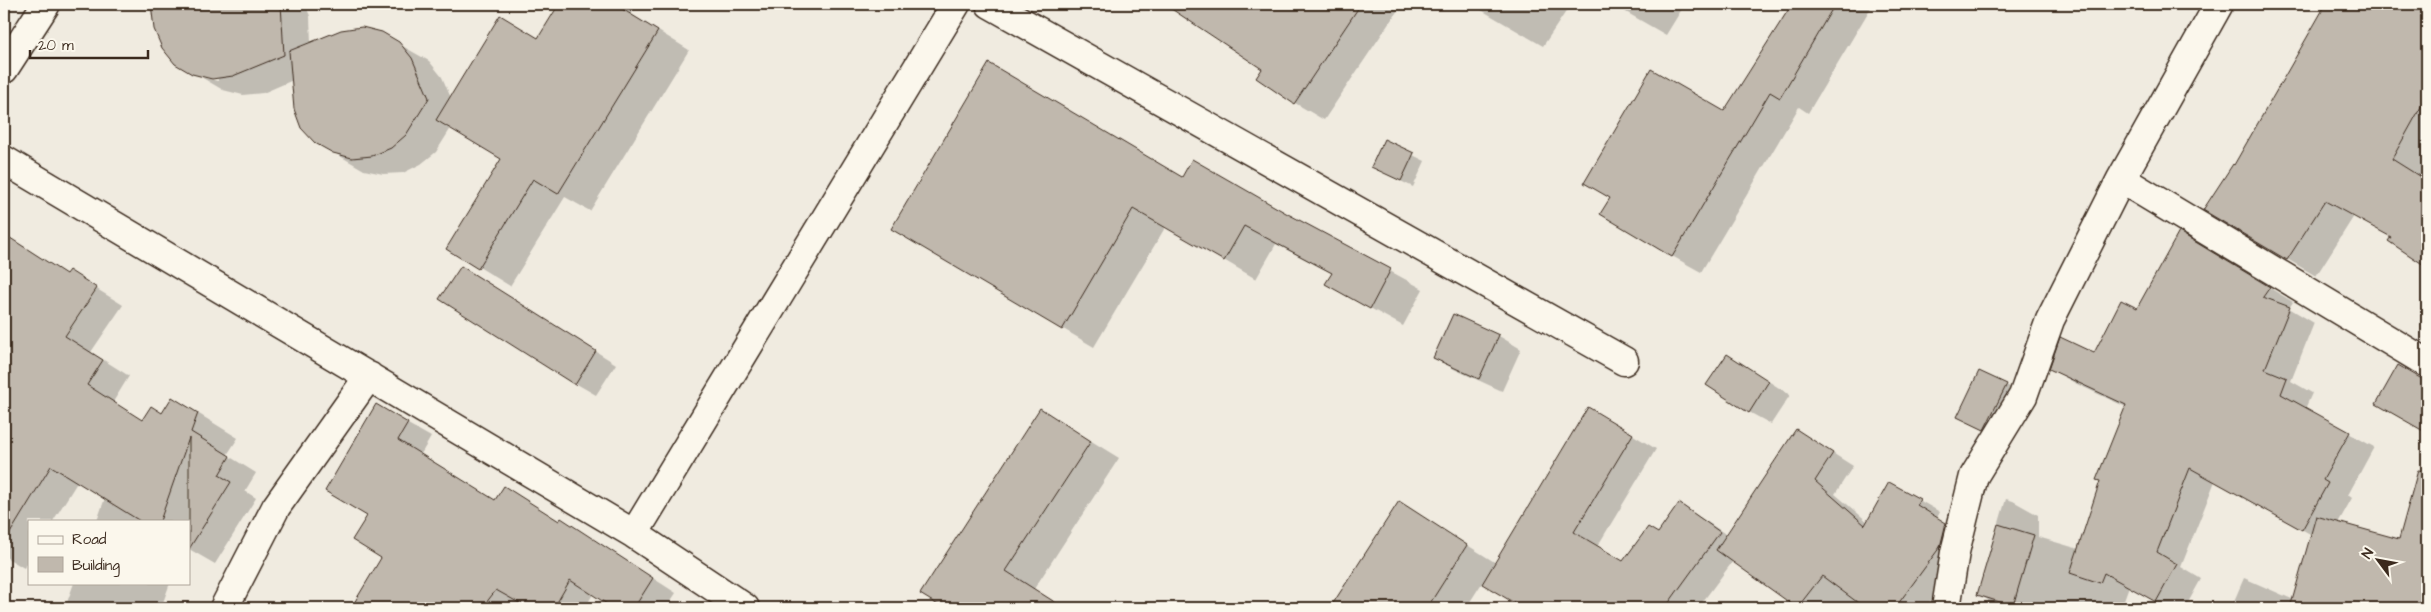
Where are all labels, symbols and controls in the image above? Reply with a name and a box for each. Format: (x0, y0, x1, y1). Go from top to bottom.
scale bar (30, 28, 148, 60)
text: 20 m (38, 35, 74, 56)
legend (28, 520, 190, 584)
text: Road (72, 529, 107, 550)
north arrow (2354, 534, 2404, 584)
text: N (2357, 544, 2379, 563)
text: Building (72, 555, 120, 577)

